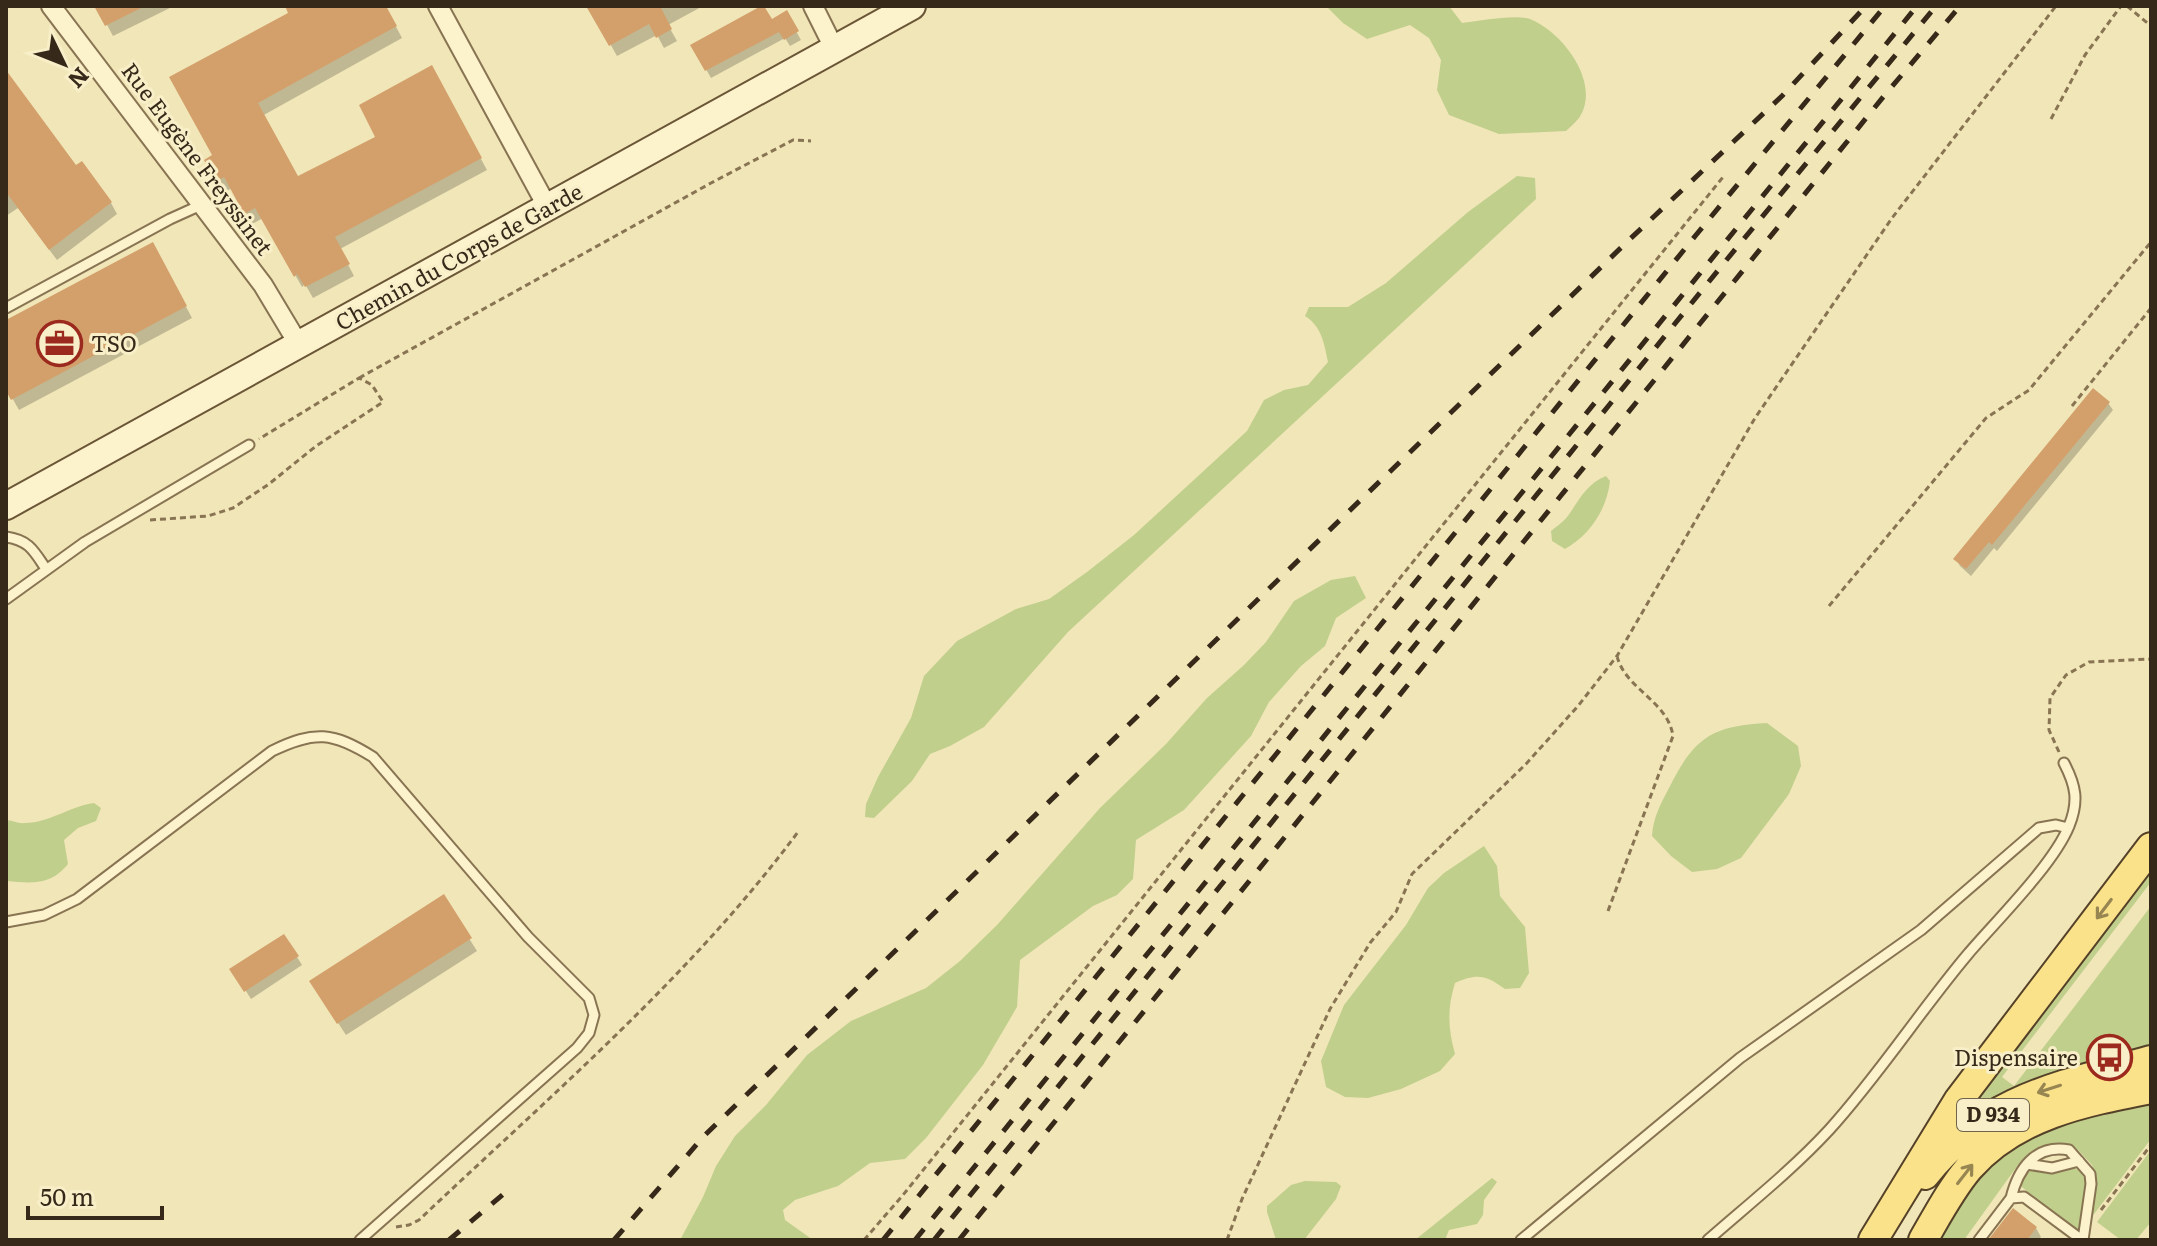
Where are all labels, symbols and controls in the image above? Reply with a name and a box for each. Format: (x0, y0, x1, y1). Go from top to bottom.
north arrow (24, 24, 104, 104)
street label: Rue Eugène Freyssinet (115, 55, 282, 261)
text: N (61, 61, 98, 97)
street label: Chemin du Corps de Garde (329, 174, 588, 338)
office icon: TSO (36, 320, 84, 368)
place label: TSO (91, 326, 137, 359)
one-way arrow (2095, 898, 2112, 919)
bus stop icon: Dispensaire (2085, 1034, 2133, 1082)
place label: Dispensaire (1954, 1040, 2078, 1073)
one-way arrow (2037, 1083, 2062, 1097)
road number: D 934 (1957, 1099, 2029, 1131)
one-way arrow (1956, 1164, 1973, 1185)
scale bar (28, 1170, 162, 1220)
text: 50 m (40, 1178, 94, 1213)

